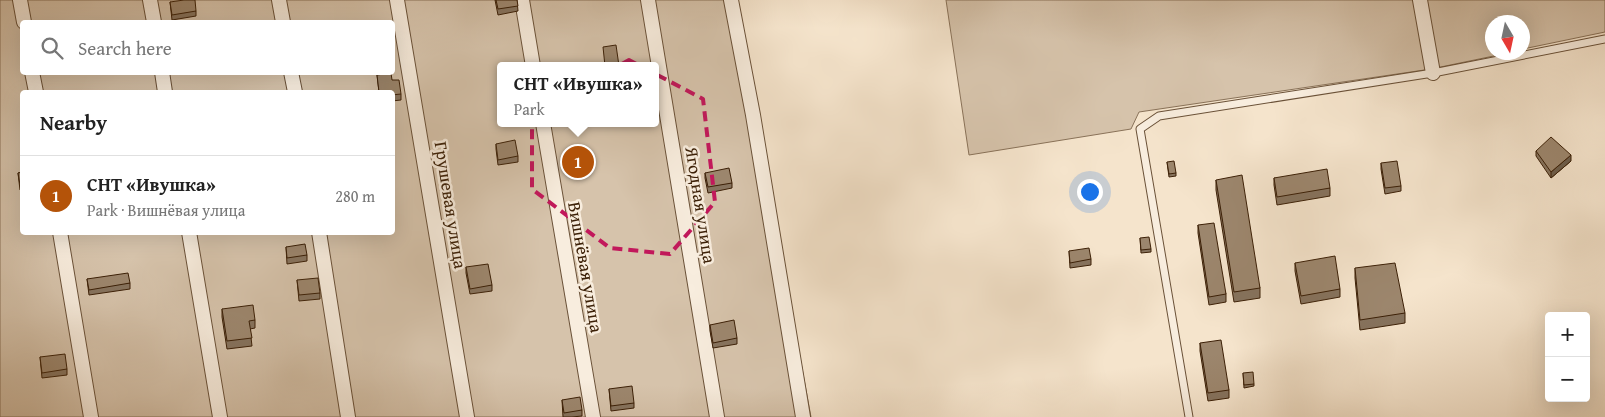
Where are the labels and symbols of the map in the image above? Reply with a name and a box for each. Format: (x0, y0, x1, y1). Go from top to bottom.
north arrow (1485, 15, 1530, 60)
street label: Грушевая улица (428, 139, 474, 271)
pin: 1 (562, 143, 594, 181)
street label: Ягодная улица (678, 144, 724, 266)
your location (1077, 179, 1103, 205)
street label: Вишнёвая улица (561, 199, 611, 335)

